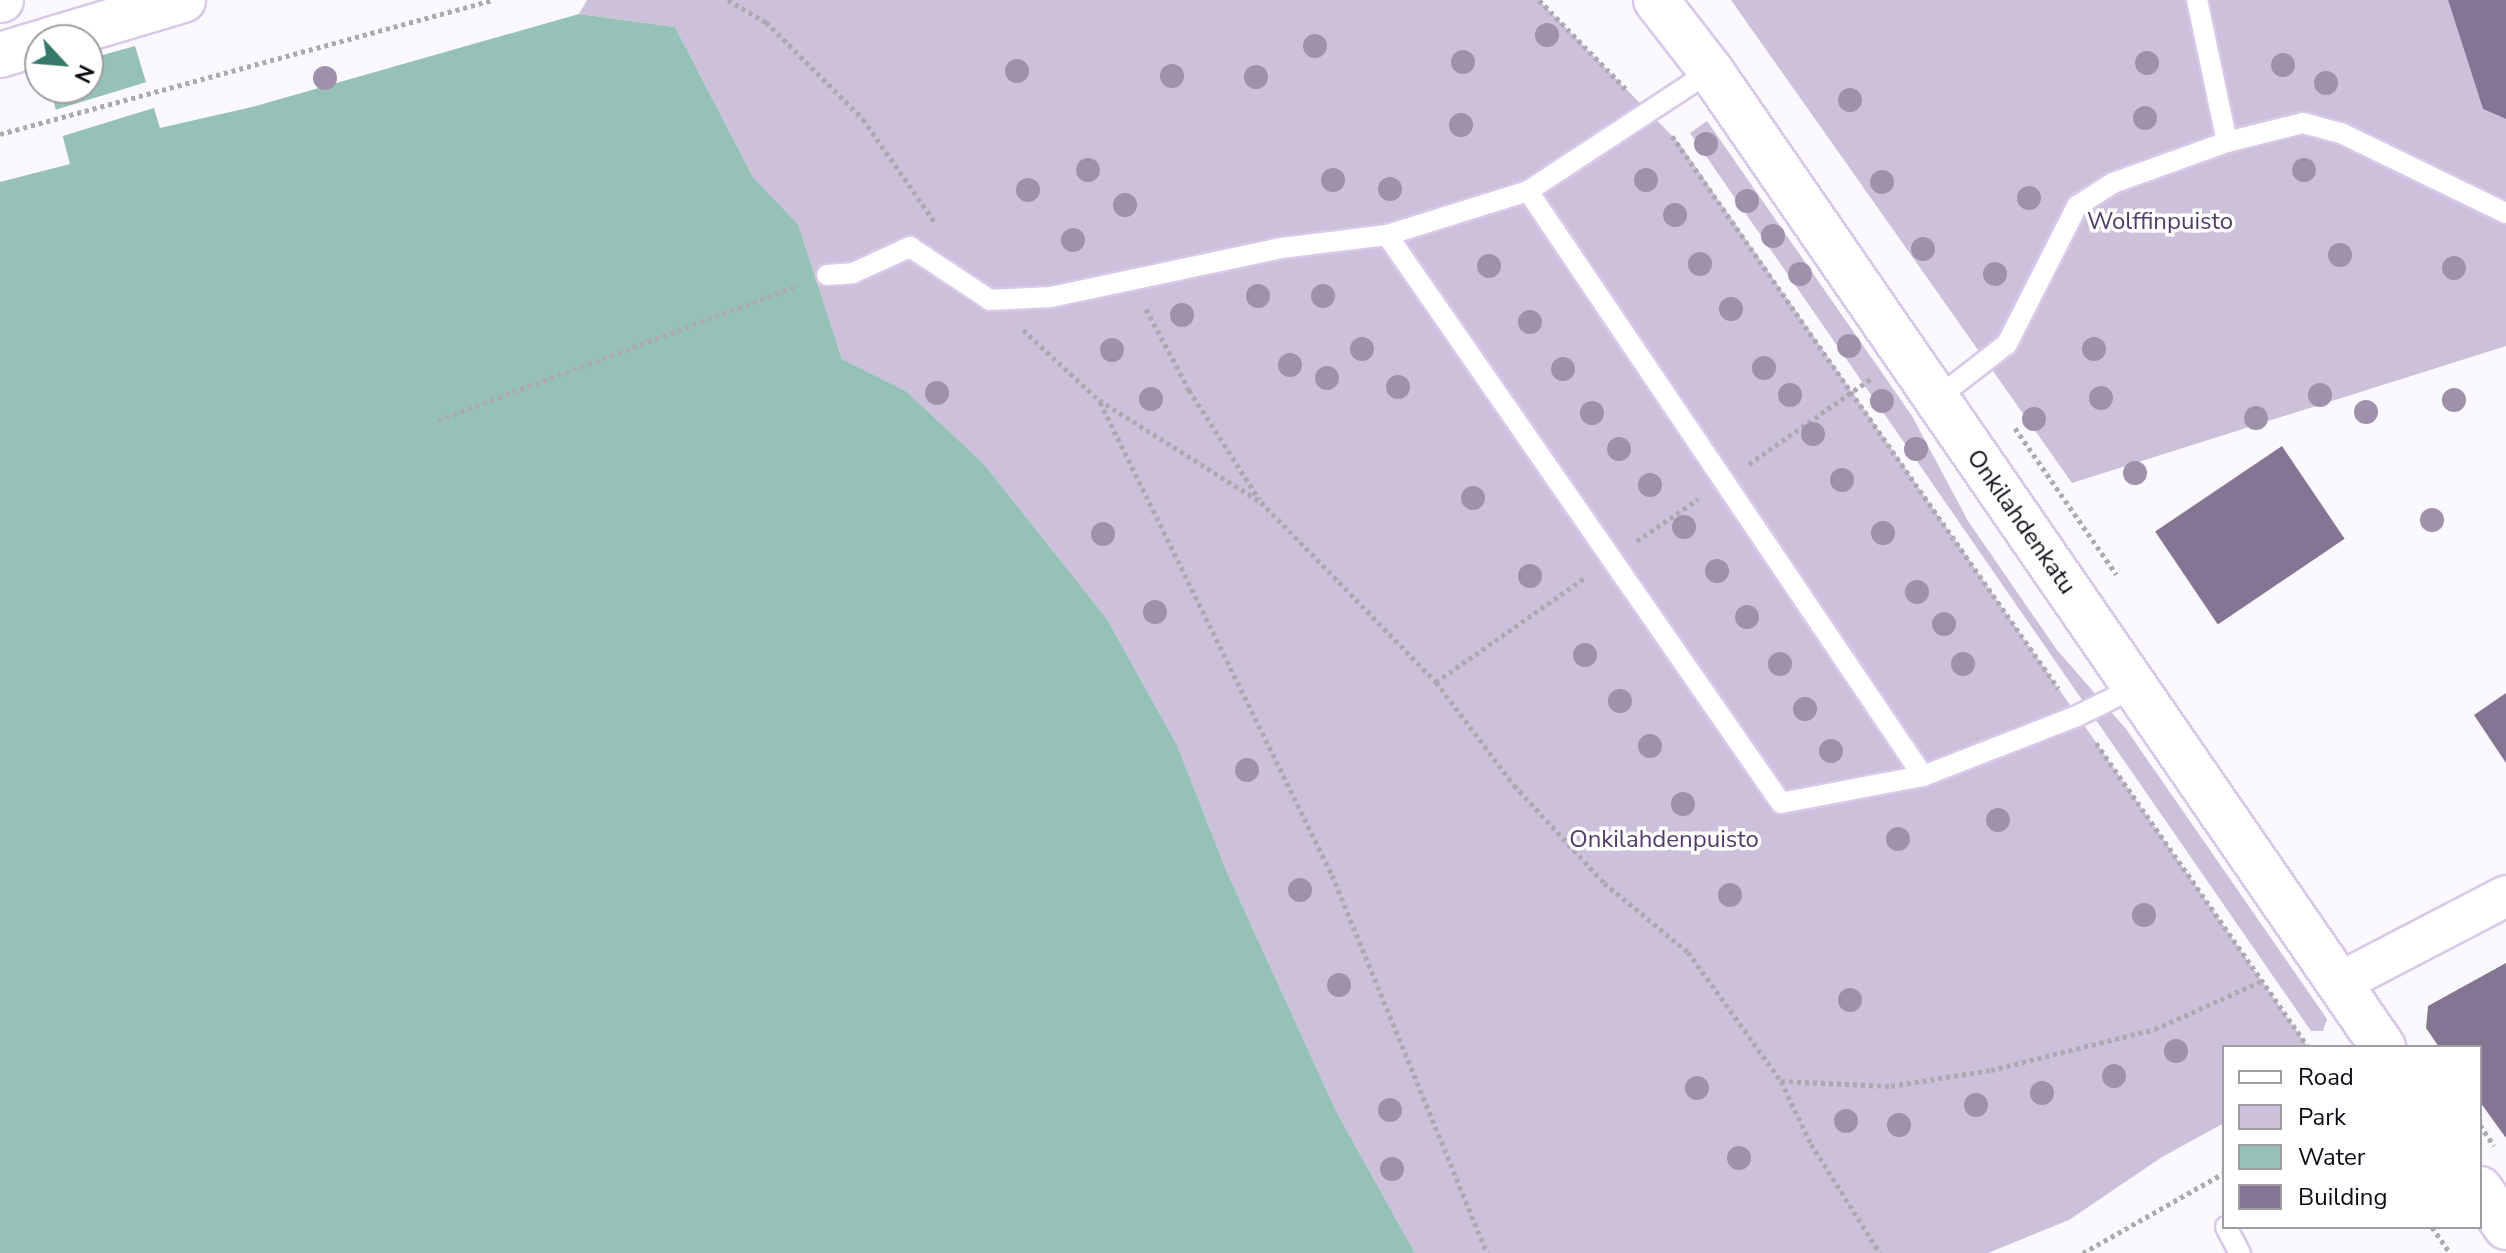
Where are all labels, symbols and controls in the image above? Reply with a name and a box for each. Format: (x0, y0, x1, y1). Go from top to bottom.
north arrow (24, 24, 104, 104)
text: N (67, 60, 101, 88)
park label: Wolffinpuisto (2087, 208, 2233, 236)
street label: Onkilahdenkatu (1960, 444, 2082, 600)
park label: Onkilahdenpuisto (1569, 826, 1759, 854)
legend (2222, 1045, 2482, 1229)
text: Road (2298, 1061, 2354, 1093)
text: Park (2298, 1101, 2346, 1133)
text: Water (2298, 1141, 2365, 1173)
text: Building (2298, 1181, 2388, 1213)

